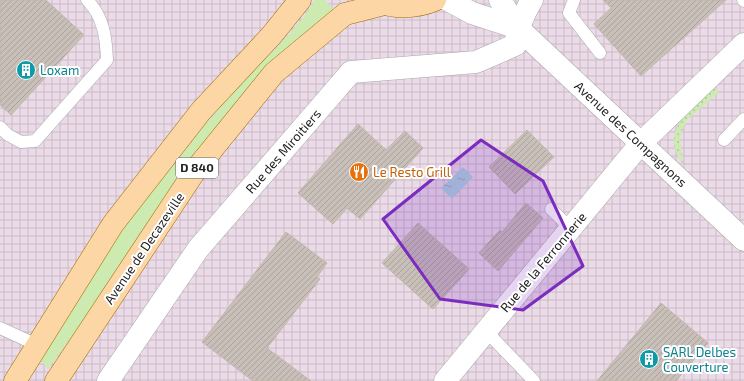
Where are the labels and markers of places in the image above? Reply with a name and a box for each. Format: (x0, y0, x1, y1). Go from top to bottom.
building icon: Loxam (15, 59, 37, 81)
place label: Loxam (40, 62, 79, 78)
restaurant icon: Le Resto Grill (348, 161, 370, 183)
place label: Le Resto Grill (373, 164, 451, 180)
place label: SARL Delbes Couverture (663, 344, 736, 375)
building icon: SARL Delbes Couverture (638, 348, 660, 370)

